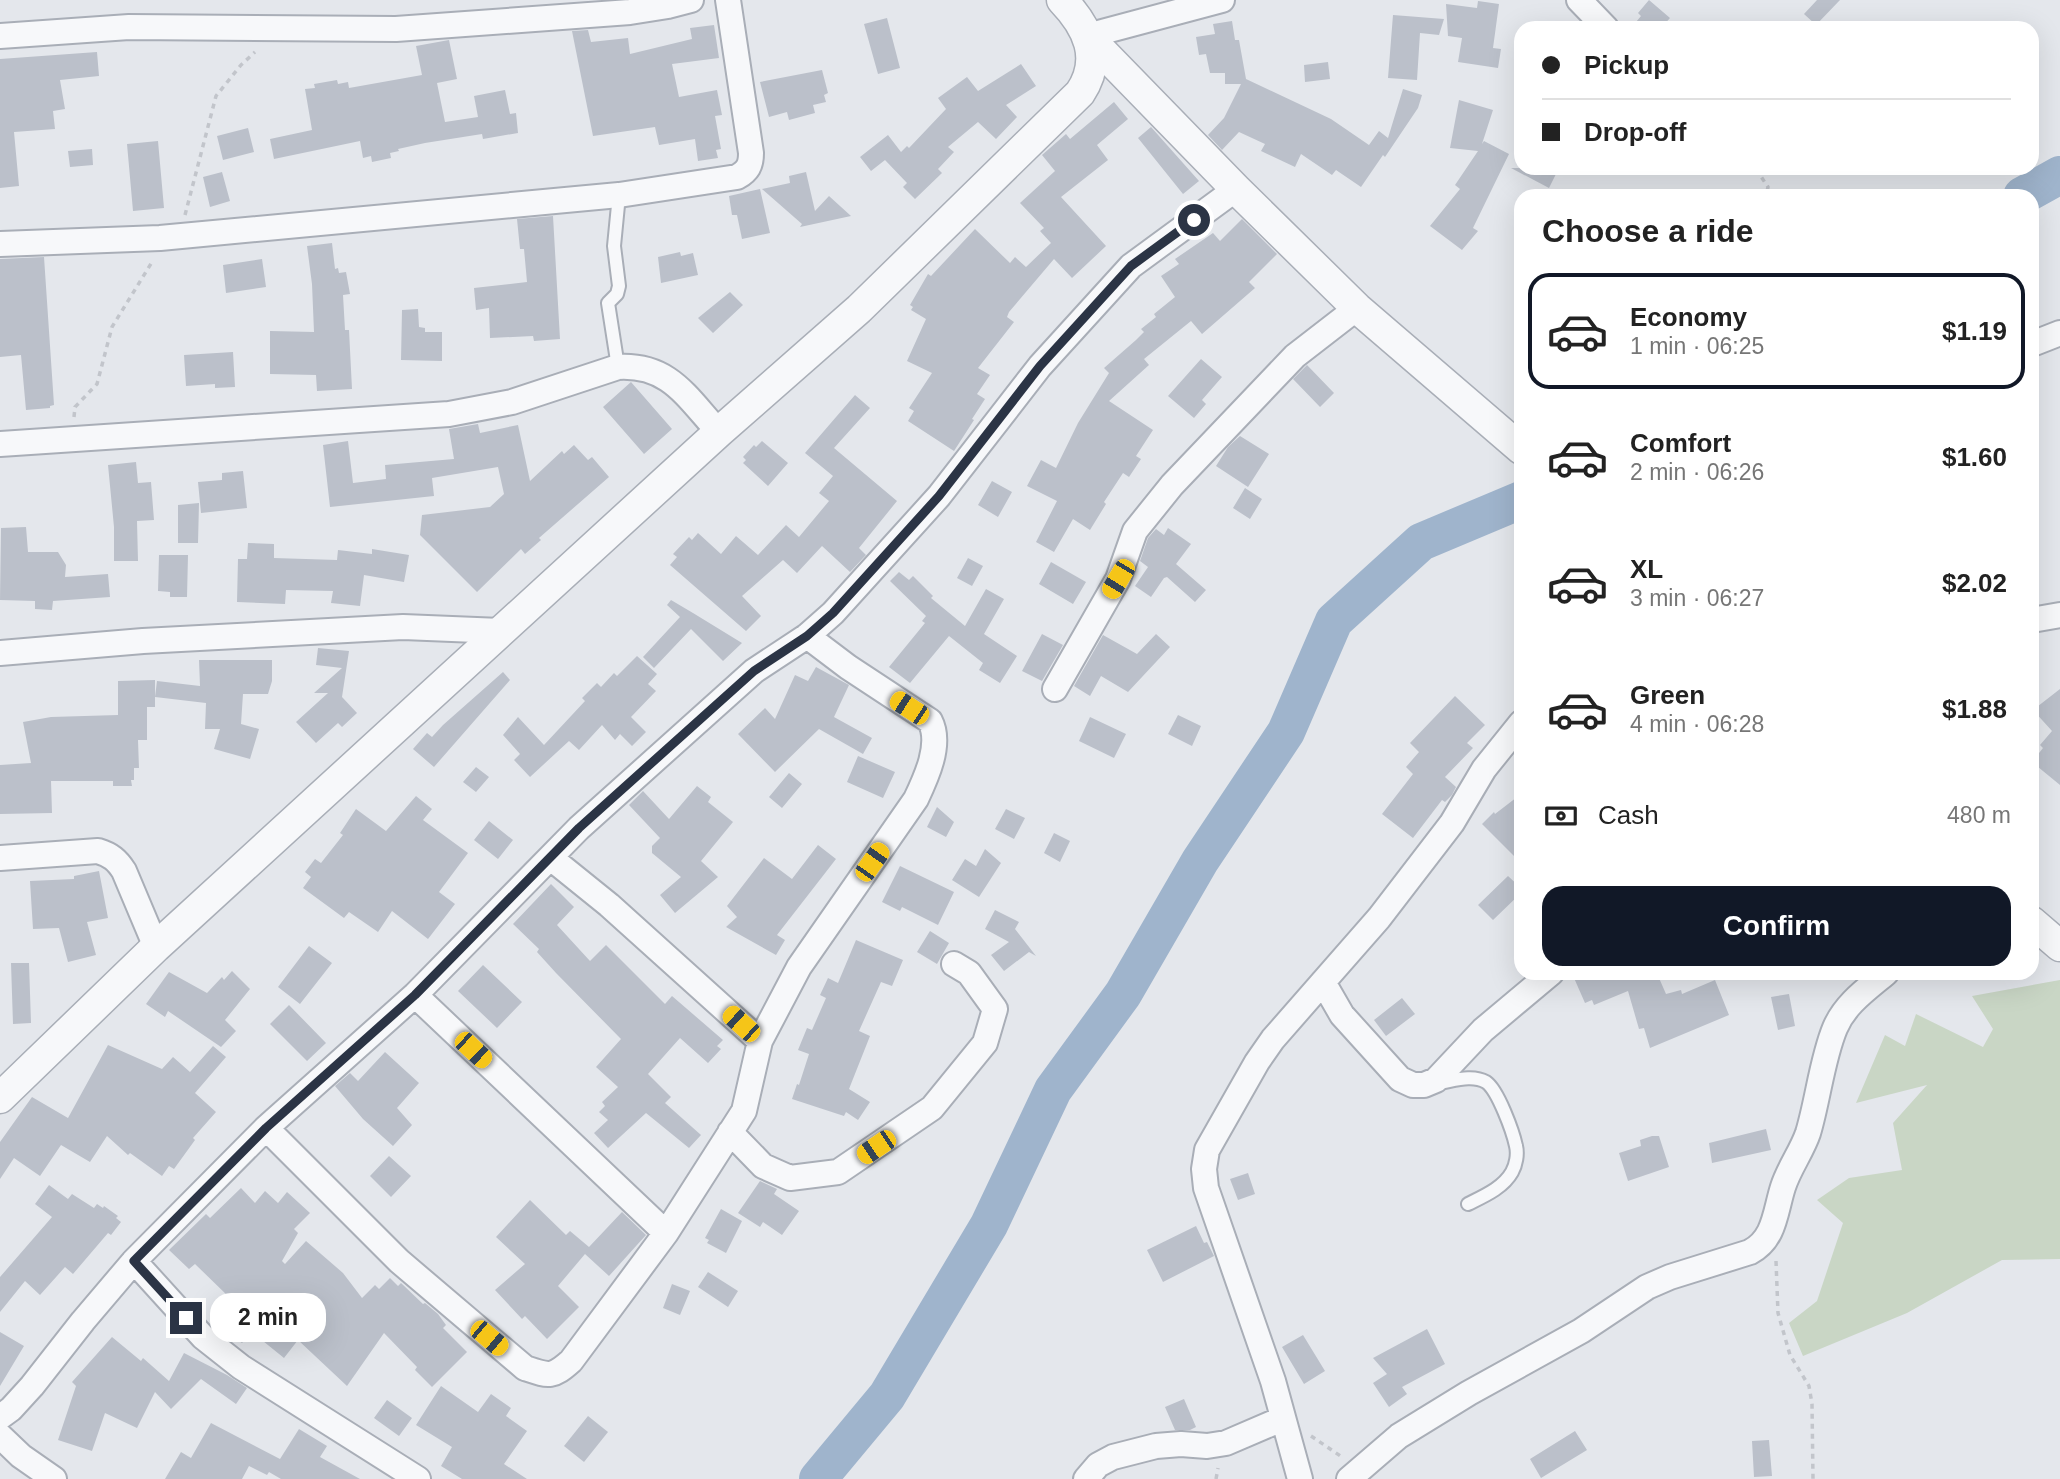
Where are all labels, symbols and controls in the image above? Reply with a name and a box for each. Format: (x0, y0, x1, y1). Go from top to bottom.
text: Pickup (1584, 50, 1669, 80)
text: Drop-off (1584, 117, 1687, 147)
route start (1178, 204, 1210, 236)
text: Choose a ride (1542, 213, 1754, 249)
icon: car (1546, 300, 1609, 363)
text: Economy (1630, 302, 1747, 332)
text: $1.19 (1942, 316, 2007, 346)
text: 1 min · 06:25 (1630, 333, 1764, 359)
icon: car (1546, 426, 1609, 489)
text: Comfort (1630, 428, 1731, 458)
text: $1.60 (1942, 442, 2007, 472)
text: 2 min · 06:26 (1630, 459, 1764, 485)
icon: car (1546, 552, 1609, 615)
text: XL (1630, 554, 1663, 584)
car (1099, 556, 1138, 602)
text: $2.02 (1942, 568, 2007, 598)
text: 3 min · 06:27 (1630, 585, 1764, 611)
icon: car (1546, 678, 1609, 741)
text: Green (1630, 680, 1705, 710)
car (886, 688, 933, 728)
text: $1.88 (1942, 694, 2007, 724)
text: 4 min · 06:28 (1630, 711, 1764, 737)
icon: cash (1542, 797, 1580, 835)
text: Cash (1598, 800, 1659, 830)
text: 480 m (1947, 802, 2011, 828)
car (852, 839, 893, 885)
button: Confirm (1542, 886, 2011, 966)
car (719, 1002, 764, 1046)
car (451, 1028, 496, 1072)
car (853, 1127, 900, 1167)
callout: 2 min (210, 1294, 326, 1342)
route end (170, 1302, 202, 1334)
text: 2 min (238, 1304, 298, 1330)
car (467, 1316, 512, 1360)

